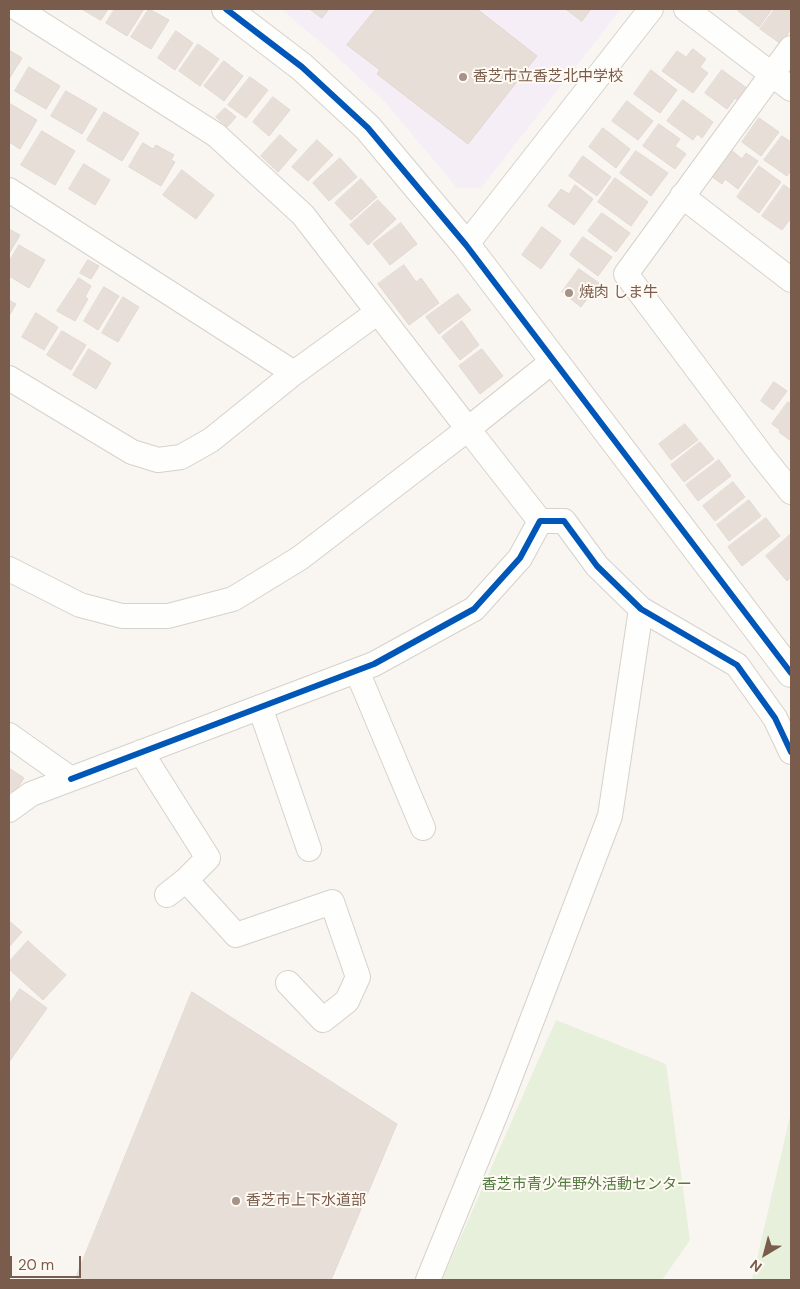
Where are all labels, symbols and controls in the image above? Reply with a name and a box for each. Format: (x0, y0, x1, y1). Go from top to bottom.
place label: 香芝市立香芝北中学校 (473, 68, 623, 86)
marker: 香芝市立香芝北中学校 (457, 71, 469, 83)
place label: 焼肉 しま牛 (579, 284, 658, 302)
marker: 焼肉 しま牛 (563, 287, 575, 299)
park label: 香芝市青少年野外活動センター (482, 1176, 692, 1194)
place label: 香芝市上下水道部 (246, 1192, 366, 1210)
marker: 香芝市上下水道部 (230, 1195, 242, 1207)
north arrow (740, 1229, 790, 1279)
scale bar (12, 1246, 84, 1278)
text: 20 m (18, 1255, 54, 1275)
text: N (746, 1256, 765, 1276)

